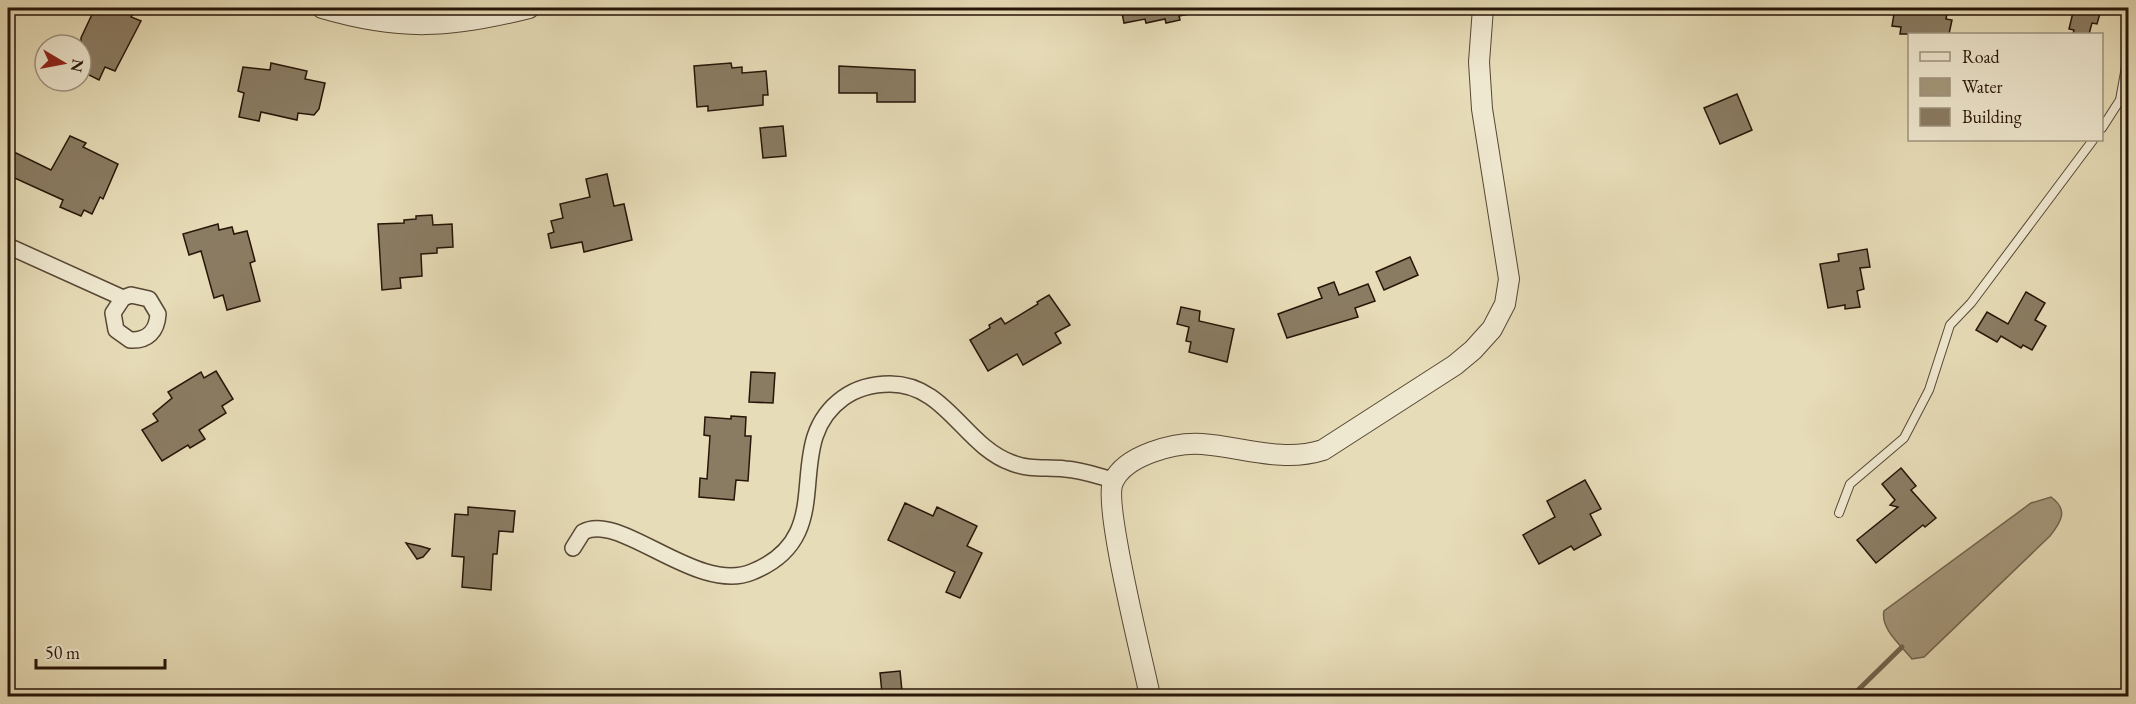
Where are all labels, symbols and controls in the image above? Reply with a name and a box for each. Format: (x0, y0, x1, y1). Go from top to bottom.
north arrow (33, 33, 93, 93)
legend (1908, 33, 2103, 141)
text: Road (1962, 45, 2001, 68)
text: N (66, 57, 89, 74)
text: Water (1962, 75, 2003, 98)
text: Building (1962, 105, 2022, 128)
scale bar (36, 632, 165, 670)
text: 50 m (45, 641, 80, 664)

